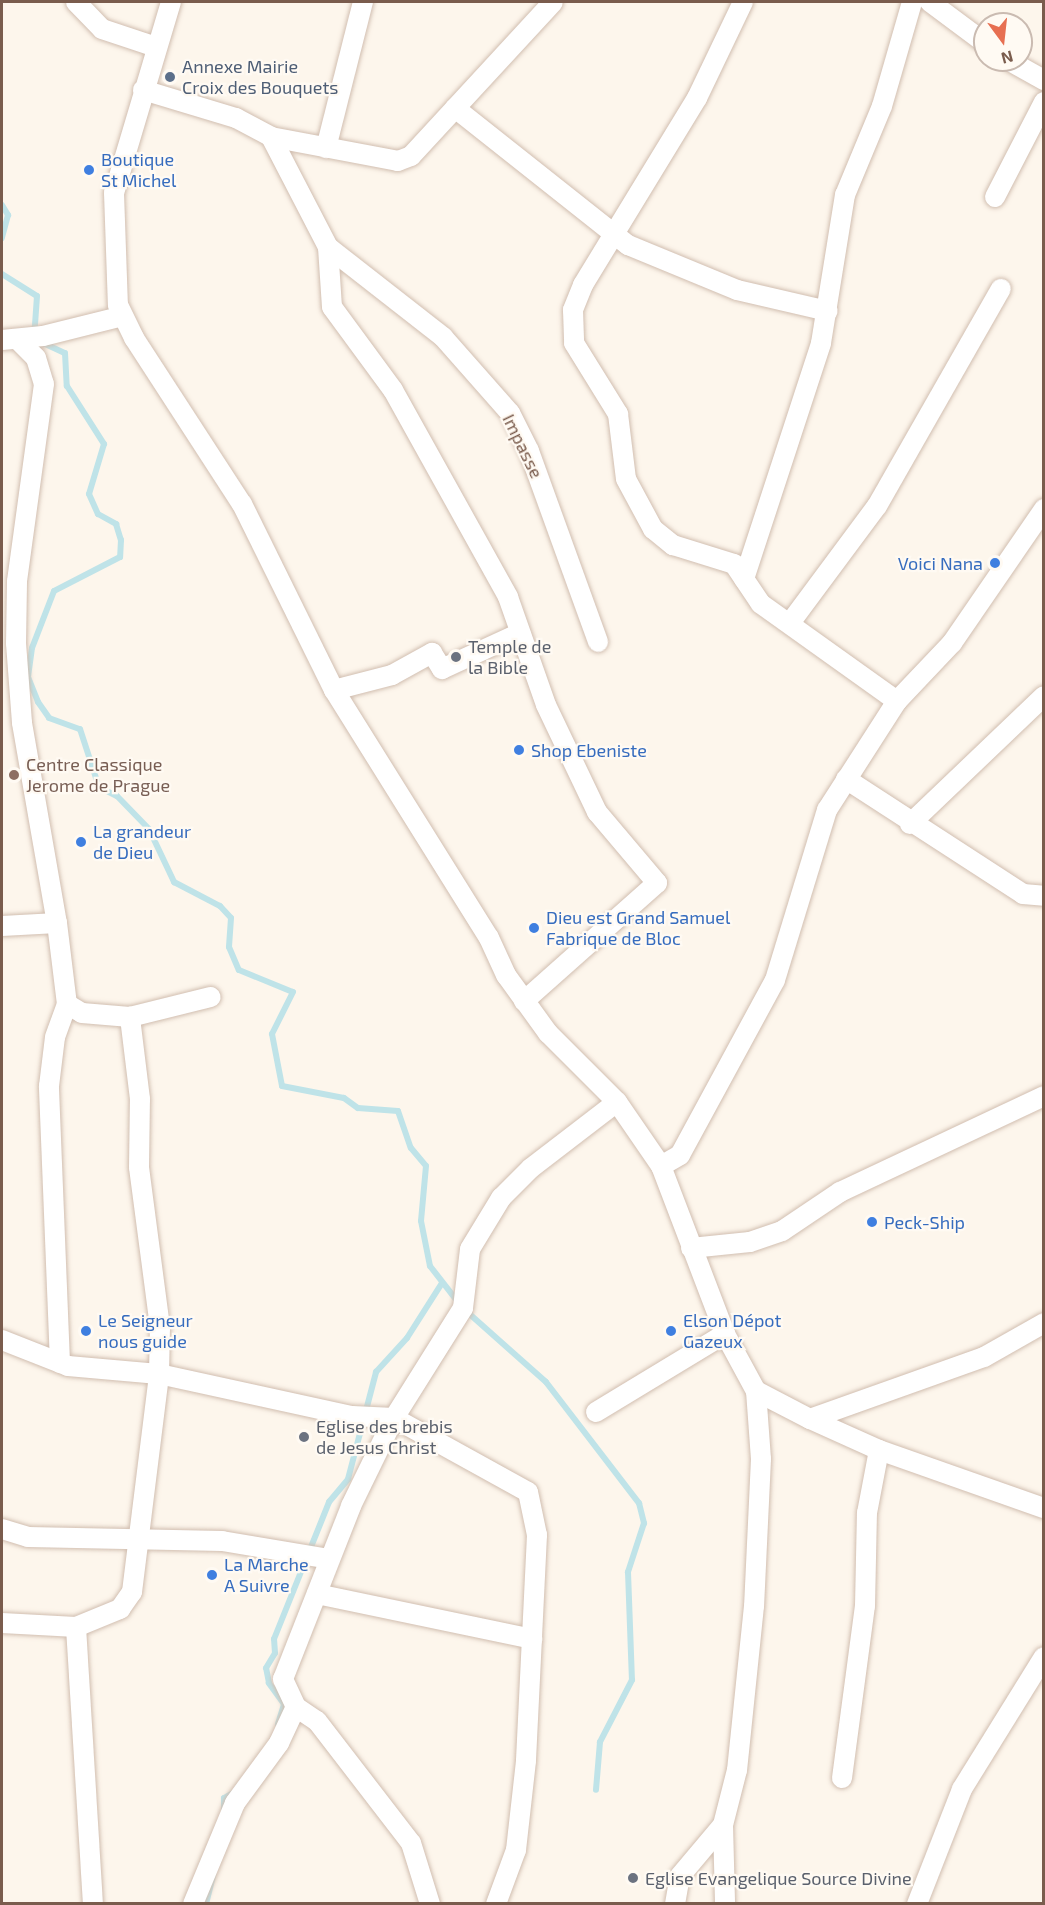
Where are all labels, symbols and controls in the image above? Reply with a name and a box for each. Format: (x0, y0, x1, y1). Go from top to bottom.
north arrow (973, 12, 1033, 72)
text: N (999, 47, 1015, 69)
place label: Annexe Mairie Croix des Bouquets (182, 56, 338, 98)
marker: Annexe Mairie Croix des Bouquets (163, 70, 177, 84)
place label: Boutique St Michel (101, 149, 176, 192)
marker: Boutique St Michel (82, 163, 96, 177)
street label: Impasse (498, 410, 548, 482)
place label: Voici Nana (898, 552, 983, 574)
marker: Voici Nana (988, 556, 1002, 570)
place label: Temple de la Bible (468, 636, 551, 678)
marker: Temple de la Bible (449, 650, 463, 664)
place label: Shop Ebeniste (531, 739, 647, 761)
marker: Shop Ebeniste (512, 743, 526, 757)
place label: Centre Classique Jerome de Prague (26, 754, 170, 796)
marker: Centre Classique Jerome de Prague (7, 768, 21, 782)
place label: La grandeur de Dieu (93, 821, 191, 864)
marker: La grandeur de Dieu (74, 835, 88, 849)
place label: Dieu est Grand Samuel Fabrique de Bloc (546, 907, 730, 950)
marker: Dieu est Grand Samuel Fabrique de Bloc (527, 921, 541, 935)
place label: Peck-Ship (884, 1211, 965, 1233)
marker: Peck-Ship (865, 1215, 879, 1229)
place label: Le Seigneur nous guide (98, 1310, 193, 1352)
place label: Elson Dépot Gazeux (683, 1310, 781, 1352)
marker: Le Seigneur nous guide (79, 1324, 93, 1338)
marker: Elson Dépot Gazeux (664, 1324, 678, 1338)
place label: Eglise des brebis de Jesus Christ (316, 1416, 453, 1458)
marker: Eglise des brebis de Jesus Christ (297, 1430, 311, 1444)
place label: La Marche A Suivre (224, 1554, 309, 1596)
marker: La Marche A Suivre (205, 1568, 219, 1582)
place label: Eglise Evangelique Source Divine (645, 1867, 912, 1889)
marker: Eglise Evangelique Source Divine (626, 1871, 640, 1885)

